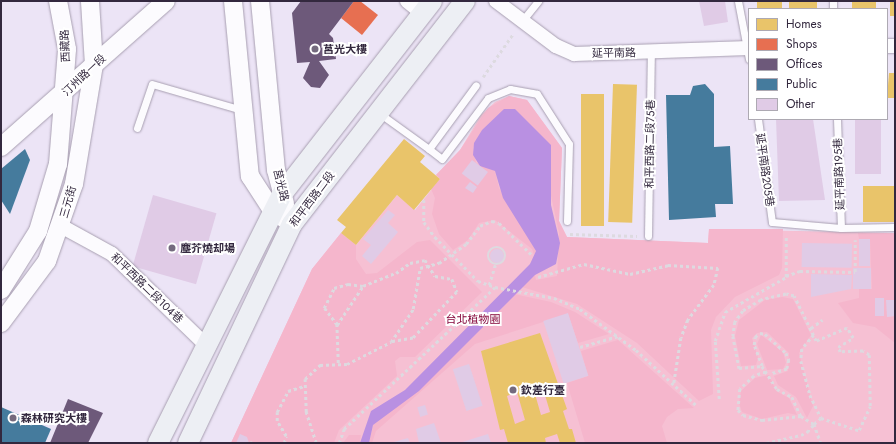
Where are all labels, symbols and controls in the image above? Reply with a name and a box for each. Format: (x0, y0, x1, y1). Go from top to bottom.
legend (748, 8, 888, 120)
text: Homes (786, 15, 822, 33)
street label: 西藏路 (58, 29, 72, 63)
text: Shops (786, 35, 817, 53)
place label: 莒光大樓 (323, 42, 367, 56)
marker: 莒光大樓 (310, 44, 320, 54)
street label: 延平南路 (592, 46, 636, 60)
street label: 汀州路一段 (59, 51, 109, 99)
text: Offices (786, 55, 822, 73)
text: Public (786, 75, 817, 93)
text: Other (786, 95, 815, 113)
street label: 和平西路二段75巷 (643, 99, 657, 189)
street label: 延平南路205巷 (753, 132, 777, 208)
street label: 延平南路195巷 (831, 138, 847, 210)
street label: 莒光路 (271, 167, 291, 203)
street label: 和平西路二段 (287, 169, 337, 229)
street label: 三元街 (57, 184, 79, 220)
place label: 塵芥燒却場 (180, 241, 235, 255)
marker: 塵芥燒却場 (167, 243, 177, 253)
street label: 和平西路二段104巷 (108, 250, 186, 326)
park label: 台北植物園 (446, 312, 500, 326)
place label: 欽差行臺 (521, 383, 565, 397)
marker: 欽差行臺 (508, 385, 518, 395)
place label: 森林研究大樓 (21, 411, 87, 425)
marker: 森林研究大樓 (8, 413, 18, 423)

